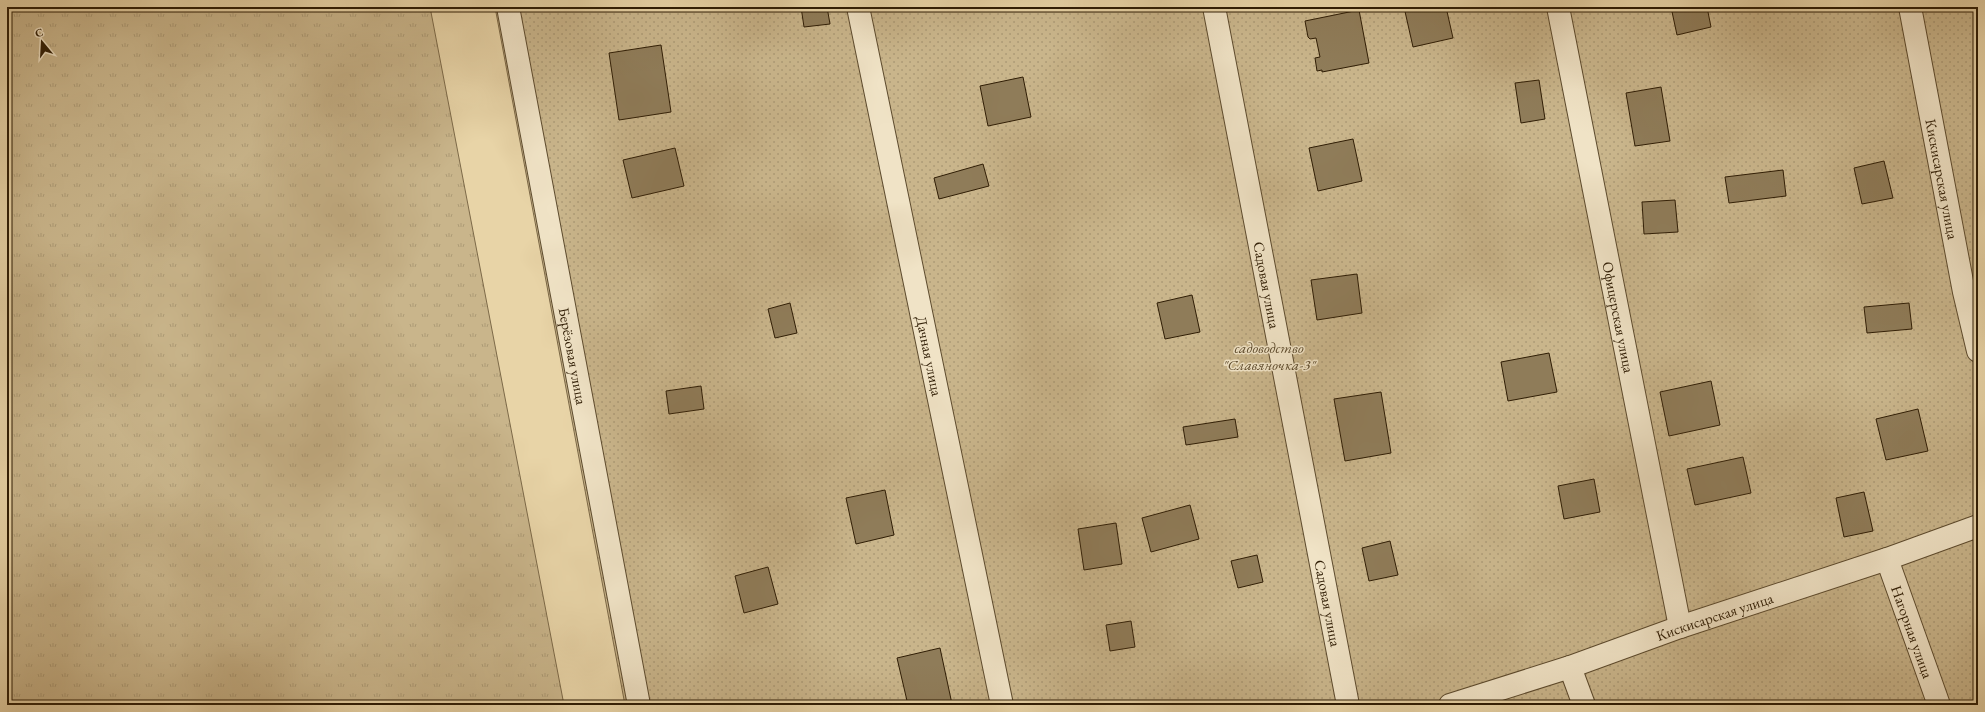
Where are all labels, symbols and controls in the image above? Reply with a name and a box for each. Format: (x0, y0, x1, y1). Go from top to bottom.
north arrow (22, 22, 62, 62)
text: С (33, 25, 45, 40)
street label: Кискисарская улица (1922, 117, 1963, 241)
street label: Садовая улица (1250, 240, 1285, 330)
street label: Офицерская улица (1599, 260, 1639, 374)
street label: Берёзовая улица (555, 306, 592, 406)
street label: Дачная улица (912, 314, 947, 398)
park label: садоводство "Славяночка-3" (1223, 338, 1317, 374)
street label: Садовая улица (1311, 558, 1346, 648)
street label: Нагорная улица (1888, 583, 1938, 681)
street label: Кискисарская улица (1653, 588, 1775, 644)

